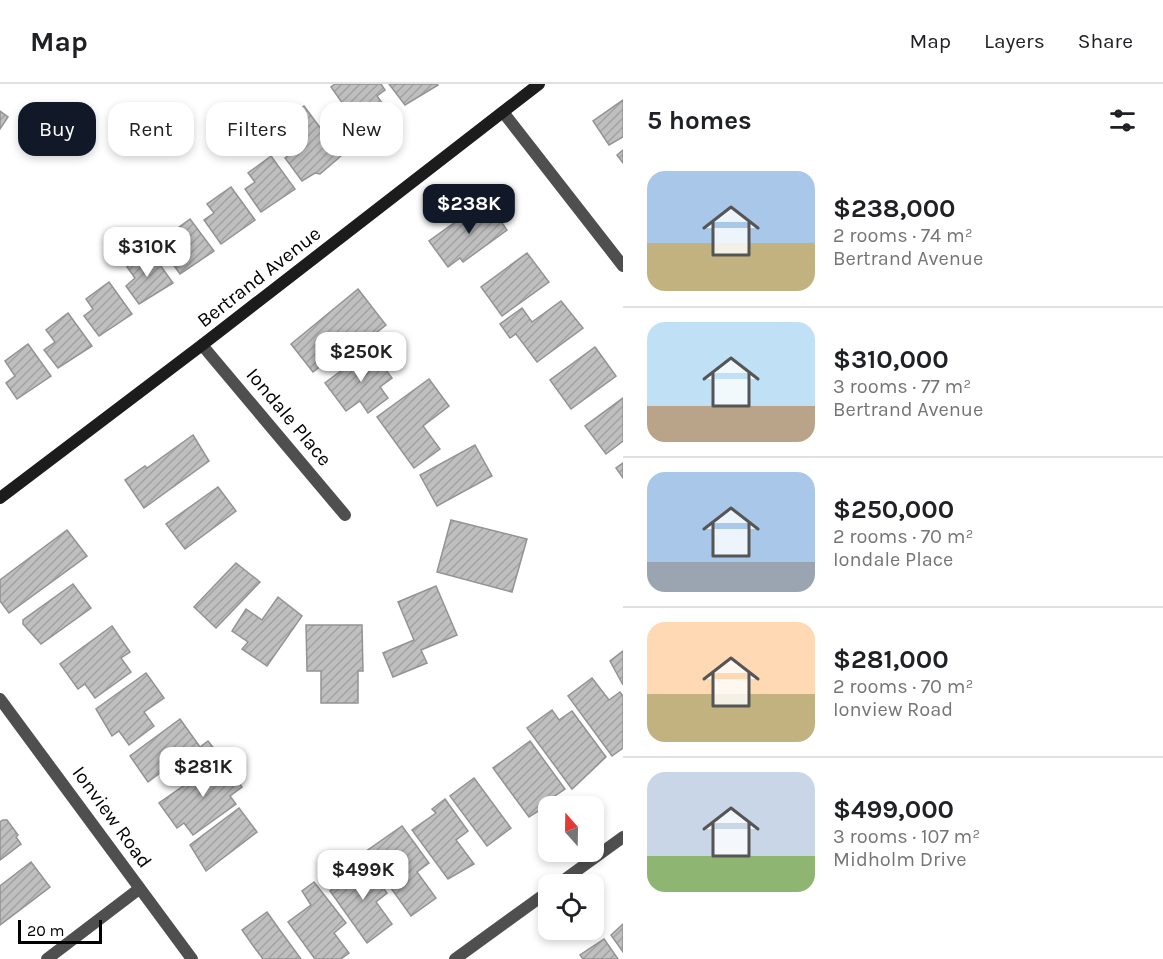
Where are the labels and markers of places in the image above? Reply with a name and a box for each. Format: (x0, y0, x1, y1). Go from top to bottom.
pin: $238K (427, 184, 511, 235)
pin: $310K (105, 227, 189, 278)
pin: $250K (319, 332, 403, 383)
pin: $281K (161, 747, 245, 798)
pin: $499K (321, 850, 405, 901)

